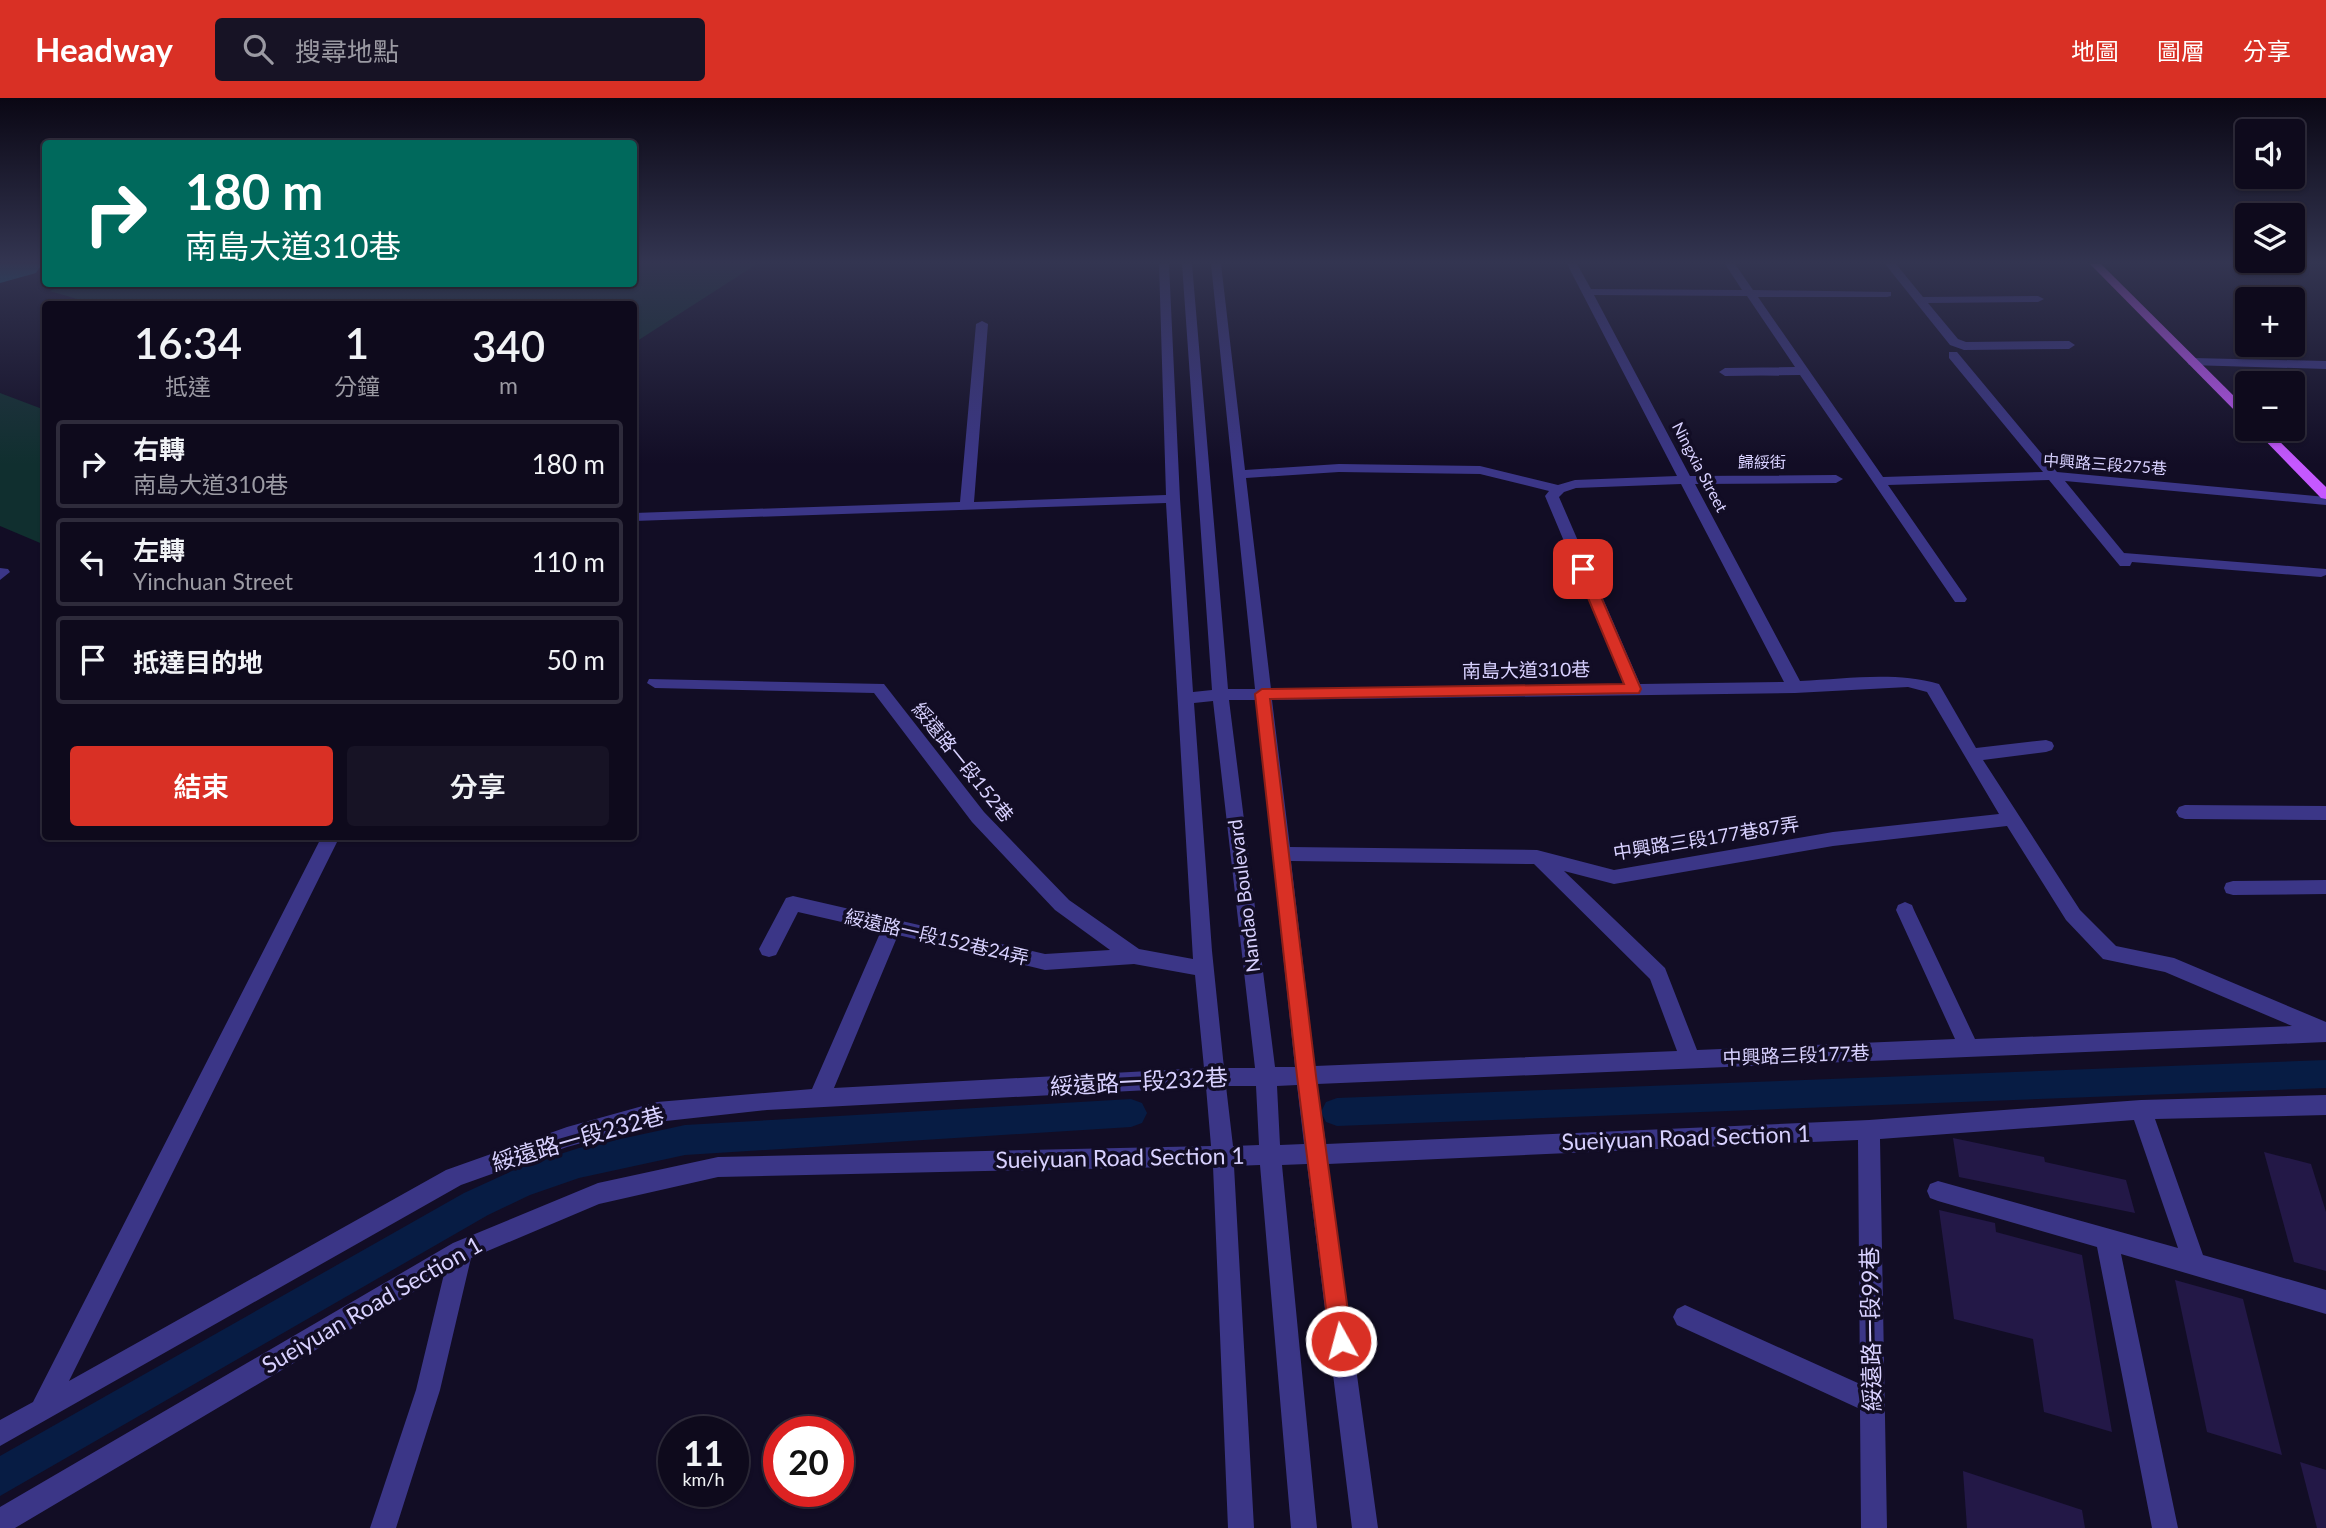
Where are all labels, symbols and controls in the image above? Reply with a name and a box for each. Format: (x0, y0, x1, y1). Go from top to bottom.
search box (215, 18, 705, 81)
text: Headway (35, 29, 173, 69)
icon: search (239, 30, 277, 68)
text: 搜尋地點 (295, 35, 399, 67)
text: 地圖 (2071, 36, 2119, 65)
text: 圖層 (2157, 36, 2205, 65)
text: 分享 (2243, 36, 2291, 65)
map controls (2235, 119, 2305, 441)
button: sound (2235, 119, 2305, 189)
text: 180 m (185, 162, 323, 220)
icon: right (70, 168, 161, 259)
button: layers (2235, 203, 2305, 273)
text: 南島大道310巷 (185, 226, 401, 265)
button: + (2235, 287, 2305, 357)
text: 16:34 (134, 318, 242, 368)
text: 1 (345, 318, 369, 368)
text: 340 (472, 321, 545, 371)
text: m (499, 371, 518, 399)
button: − (2235, 371, 2305, 441)
text: 抵達 (165, 372, 211, 400)
text: 分鐘 (334, 372, 380, 400)
street label: Ningxia Street (1669, 419, 1732, 515)
text: 右轉 (133, 433, 185, 465)
icon: right (74, 445, 112, 483)
text: 180 m (532, 448, 605, 480)
street label: 中興路三段275巷 (2043, 450, 2167, 477)
street label: 歸綏街 (1738, 452, 1786, 471)
text: 南島大道310巷 (133, 470, 288, 498)
text: 左轉 (133, 534, 185, 566)
pin (1553, 539, 1613, 599)
icon: left (74, 543, 112, 581)
text: 110 m (532, 546, 605, 578)
icon: arrive (1564, 550, 1602, 588)
text: Yinchuan Street (133, 567, 293, 595)
icon: arrive (74, 641, 112, 679)
text: 50 m (547, 644, 605, 676)
text: 抵達目的地 (133, 646, 263, 678)
street label: 南島大道310巷 (1462, 657, 1590, 682)
street label: 綏遠路一段152巷 (908, 697, 1019, 826)
button: 結束 (70, 746, 333, 826)
button: 分享 (347, 746, 609, 826)
street label: 中興路三段177巷87弄 (1611, 811, 1801, 864)
street label: Nandao Boulevard (1223, 818, 1264, 974)
street label: 綏遠路一段152巷24弄 (843, 904, 1031, 969)
street label: 中興路三段177巷 (1722, 1040, 1870, 1069)
street label: 綏遠路一段232巷 (1049, 1062, 1229, 1100)
street label: 綏遠路一段232巷 (488, 1100, 667, 1176)
street label: Sueiyuan Road Section 1 (1561, 1119, 1811, 1155)
street label: Sueiyuan Road Section 1 (995, 1141, 1245, 1173)
street label: Sueiyuan Road Section 1 (257, 1230, 486, 1379)
street label: 綏遠路一段99巷 (1855, 1246, 1885, 1412)
position arrow (1304, 1304, 1378, 1378)
speed limit sign: 20 (763, 1416, 854, 1507)
text: 11 (683, 1431, 724, 1473)
text: km/h (682, 1468, 725, 1490)

